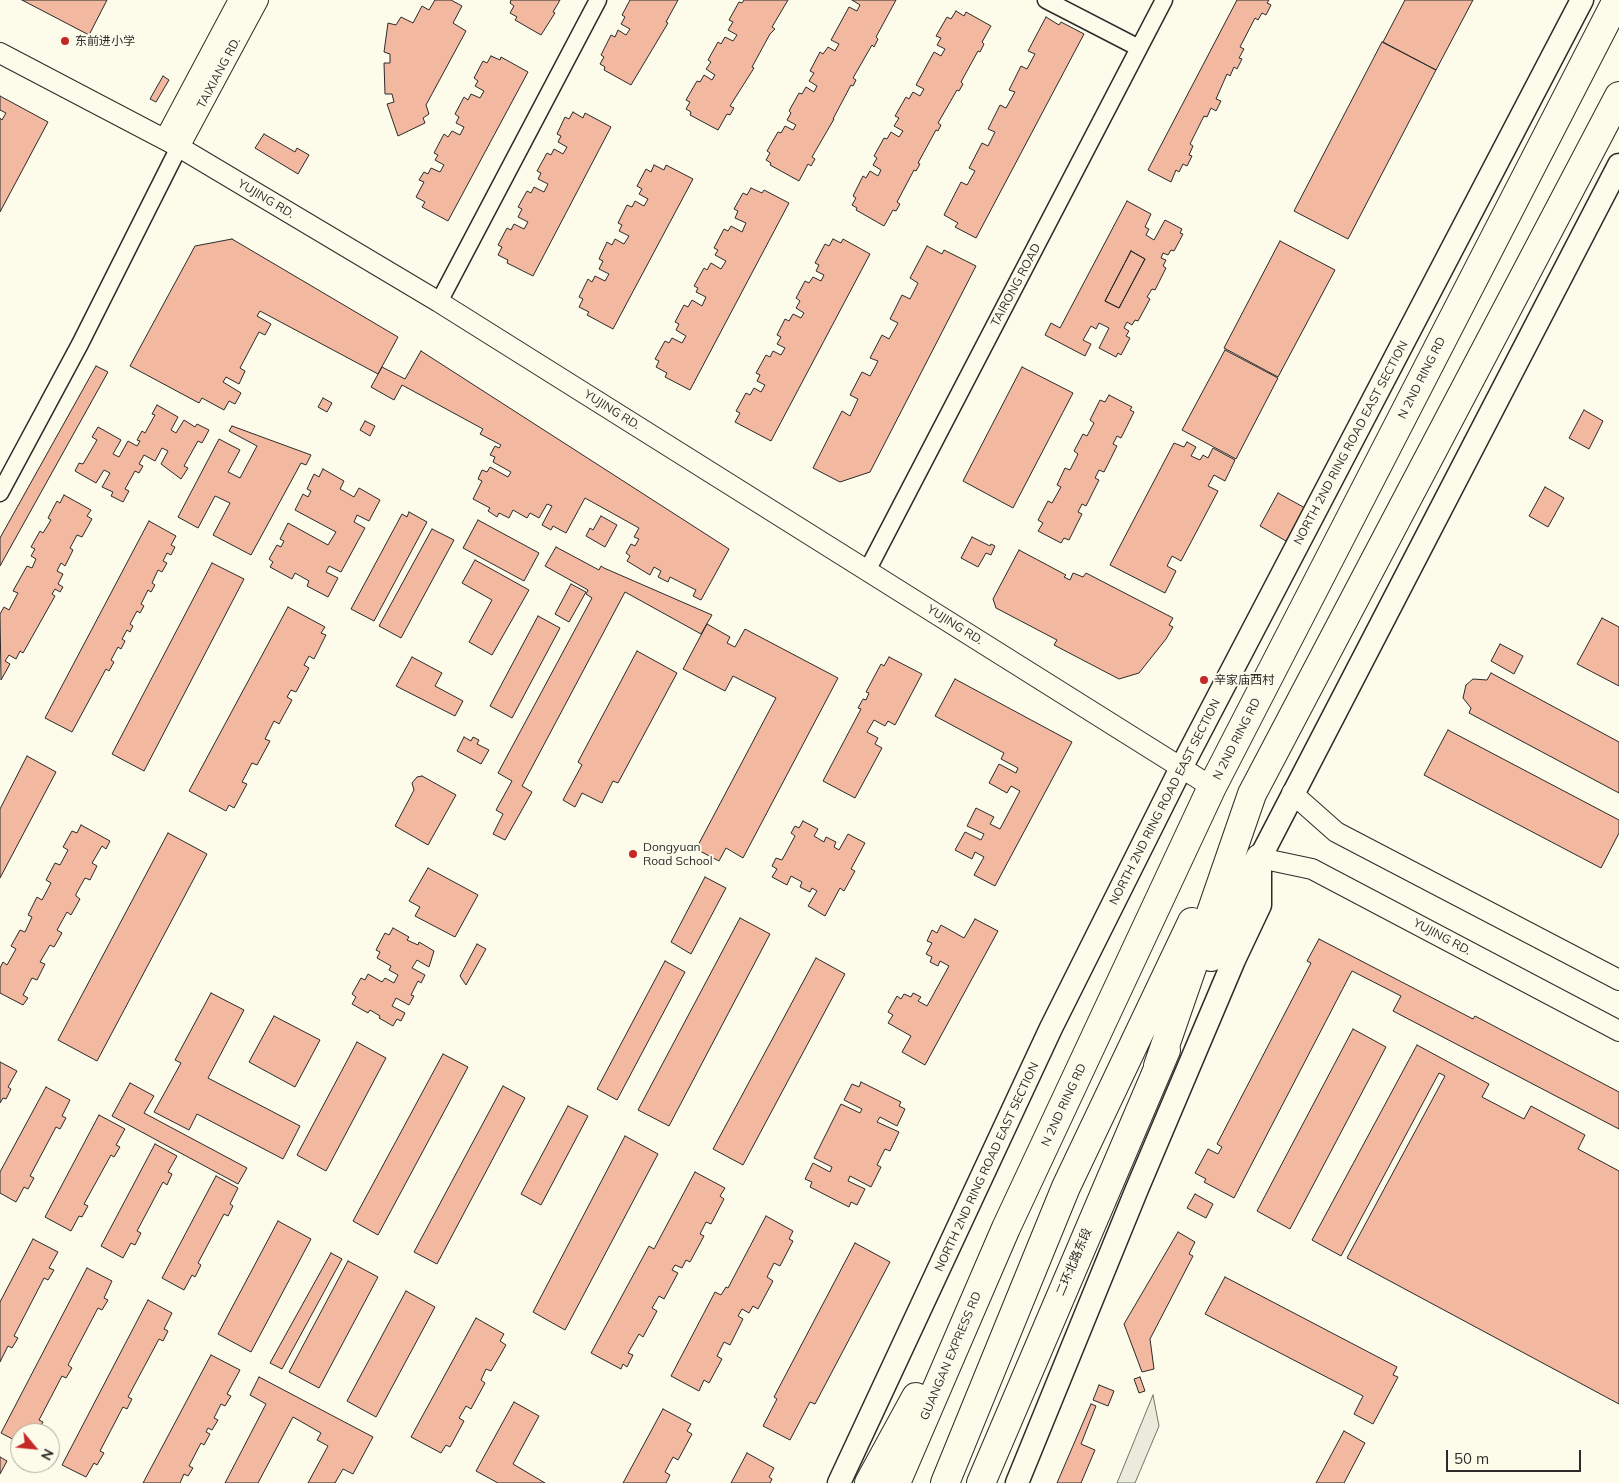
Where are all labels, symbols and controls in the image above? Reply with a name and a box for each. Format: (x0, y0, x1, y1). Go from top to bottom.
place label: 东前进小学 (75, 34, 135, 48)
marker: 东前进小学 (59, 35, 71, 47)
street label: TAIXIANG RD. (194, 35, 244, 111)
street label: YUJING RD. (235, 177, 297, 221)
street label: TAIRONG ROAD (988, 241, 1044, 329)
street label: N 2ND RING RD (1395, 335, 1449, 421)
street label: NORTH 2ND RING ROAD EAST SECTION (1291, 338, 1411, 548)
street label: YUJING RD. (581, 387, 643, 433)
street label: YUJING RD. (924, 602, 986, 648)
place label: 辛家庙西村 (1214, 673, 1274, 687)
marker: 辛家庙西村 (1198, 674, 1210, 686)
street label: N 2ND RING RD (1210, 696, 1264, 782)
street label: NORTH 2ND RING ROAD EAST SECTION (1107, 697, 1223, 907)
place label: Dongyuan Road School (643, 840, 713, 868)
marker: Dongyuan Road School (627, 848, 639, 860)
street label: YUJING RD. (1411, 916, 1473, 958)
street label: NORTH 2ND RING ROAD EAST SECTION (932, 1060, 1042, 1274)
street label: N 2ND RING RD (1038, 1061, 1090, 1149)
street label: 二环北路东段 (1053, 1226, 1095, 1298)
street label: GUANGAN EXPRESS RD (917, 1290, 985, 1422)
north arrow (10, 1423, 60, 1473)
scale bar (1449, 1440, 1584, 1472)
text: N (37, 1446, 58, 1463)
text: 50 m (1454, 1449, 1489, 1468)

